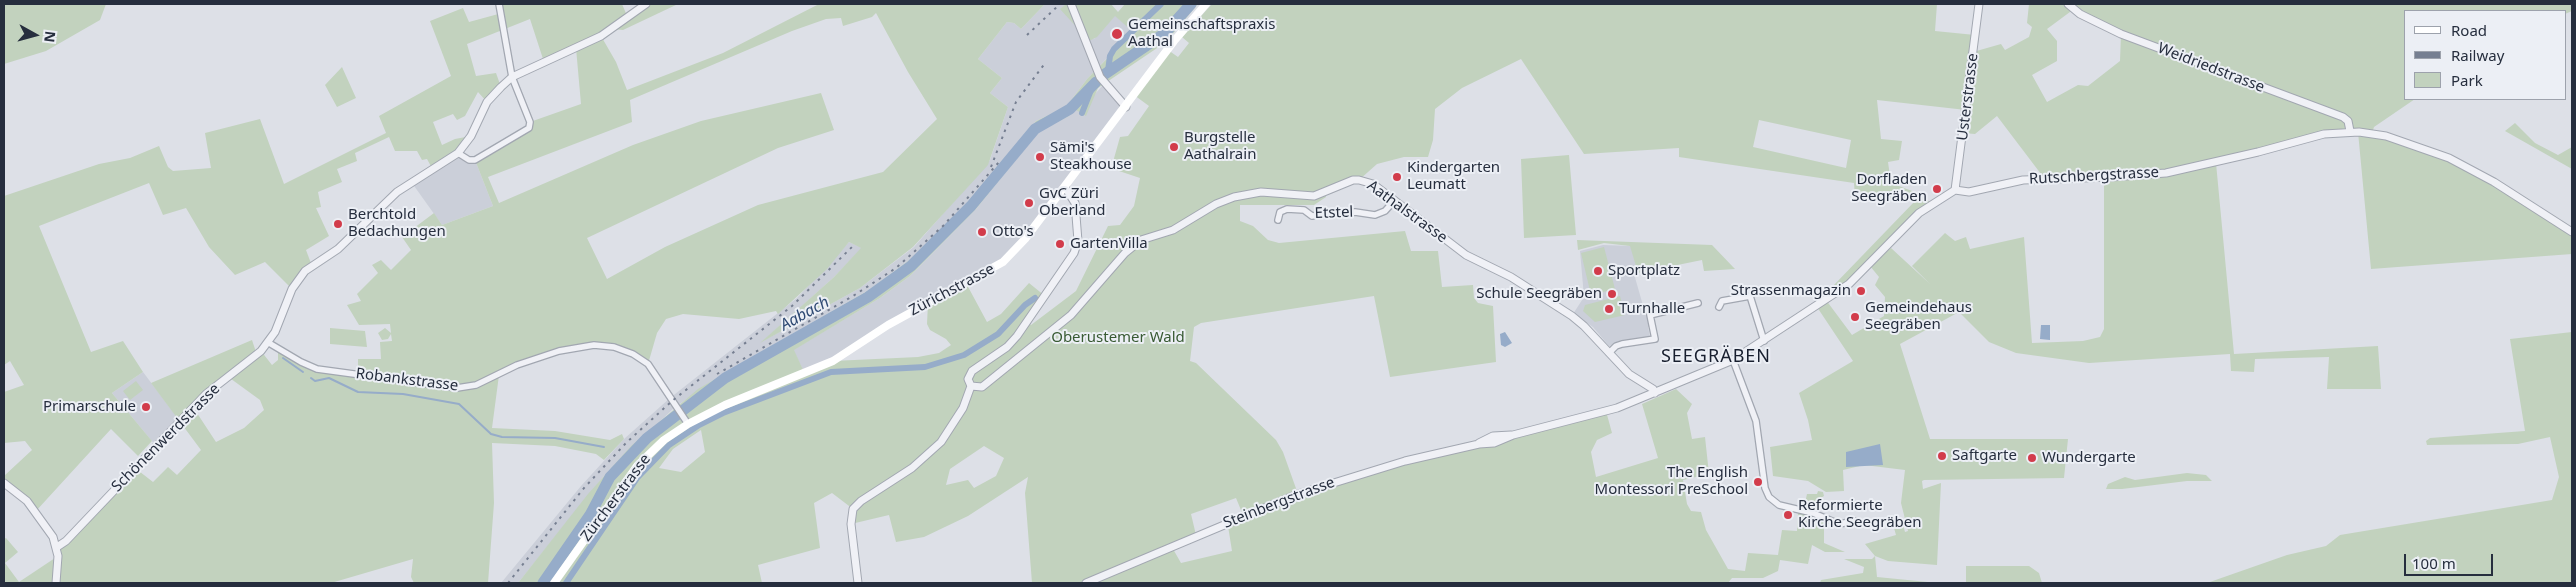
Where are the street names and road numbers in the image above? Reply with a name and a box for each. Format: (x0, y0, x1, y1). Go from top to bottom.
street label: Weidriedstrasse (2155, 39, 2267, 97)
street label: Usterstrasse (1954, 52, 1982, 142)
street label: Rutschbergstrasse (2028, 164, 2160, 188)
street label: Aathalstrasse (1363, 177, 1451, 247)
street label: Etstel (1314, 203, 1354, 223)
street label: Zürichstrasse (906, 260, 998, 320)
street label: Robankstrasse (355, 365, 459, 395)
street label: Schönenwerdstrasse (108, 380, 224, 496)
street label: Zürcherstrasse (577, 451, 655, 545)
street label: Steinbergstrasse (1221, 473, 1337, 533)

